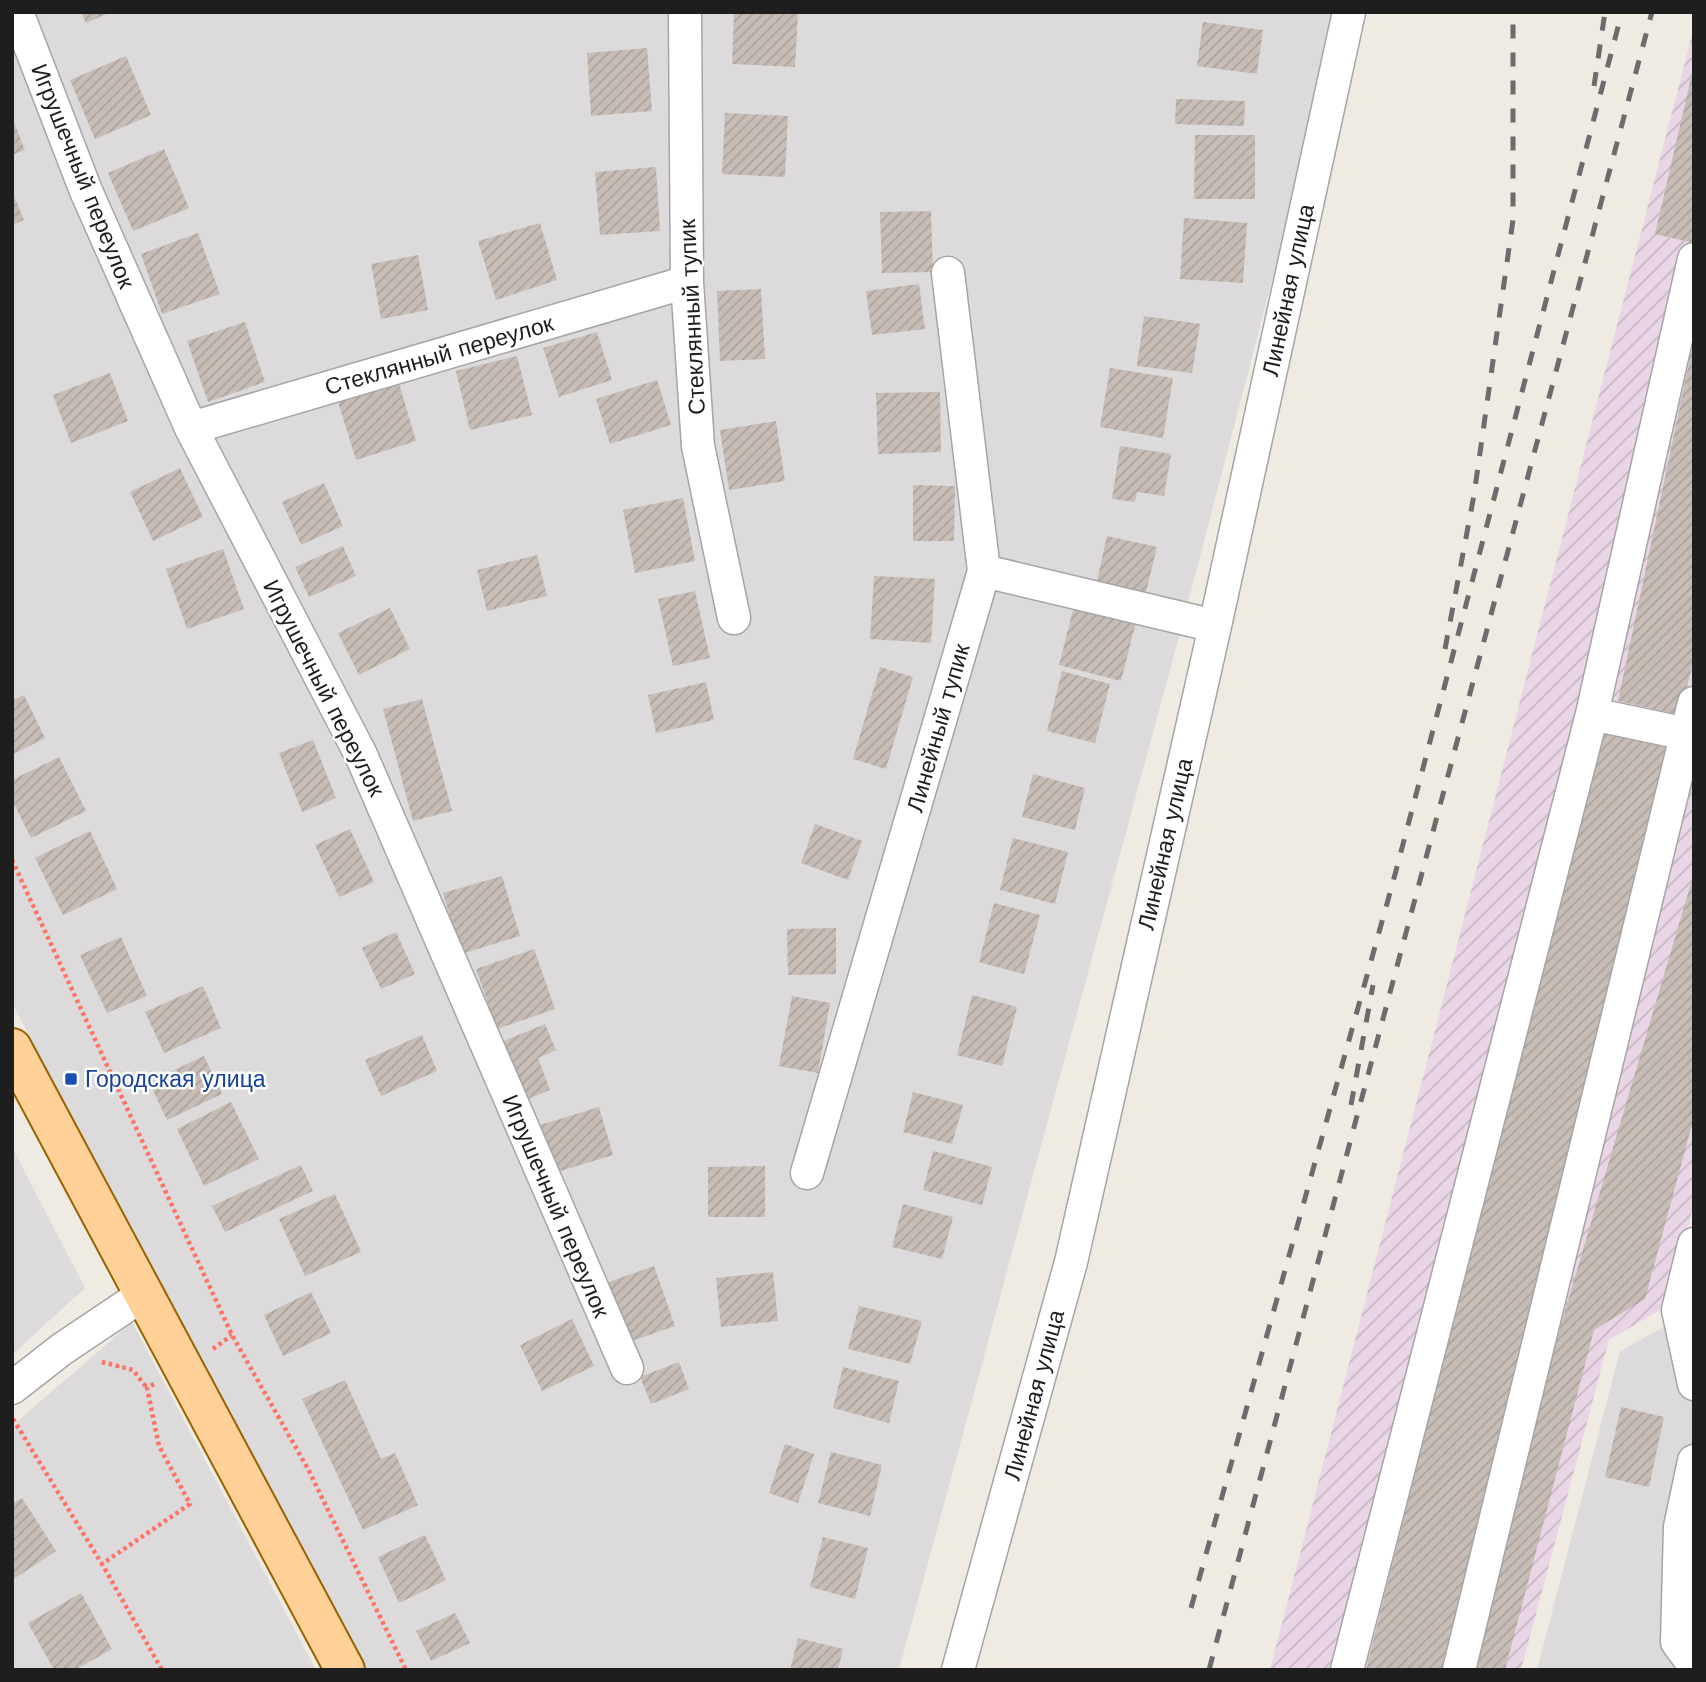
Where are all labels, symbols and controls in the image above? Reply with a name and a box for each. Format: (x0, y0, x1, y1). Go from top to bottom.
street label: Игрушечный переулок (25, 60, 140, 293)
street label: Линейная улица (1257, 201, 1320, 379)
street label: Стеклянный тупик (674, 217, 711, 416)
street label: Стеклянный переулок (322, 310, 557, 401)
street label: Игрушечный переулок (257, 575, 390, 802)
street label: Линейный тупик (902, 640, 976, 815)
street label: Линейная улица (1133, 755, 1198, 933)
place label: Городская улица (85, 1066, 266, 1093)
marker: Городская улица (63, 1071, 79, 1087)
street label: Игрушечный переулок (496, 1091, 615, 1323)
street label: Линейная улица (999, 1307, 1070, 1483)

